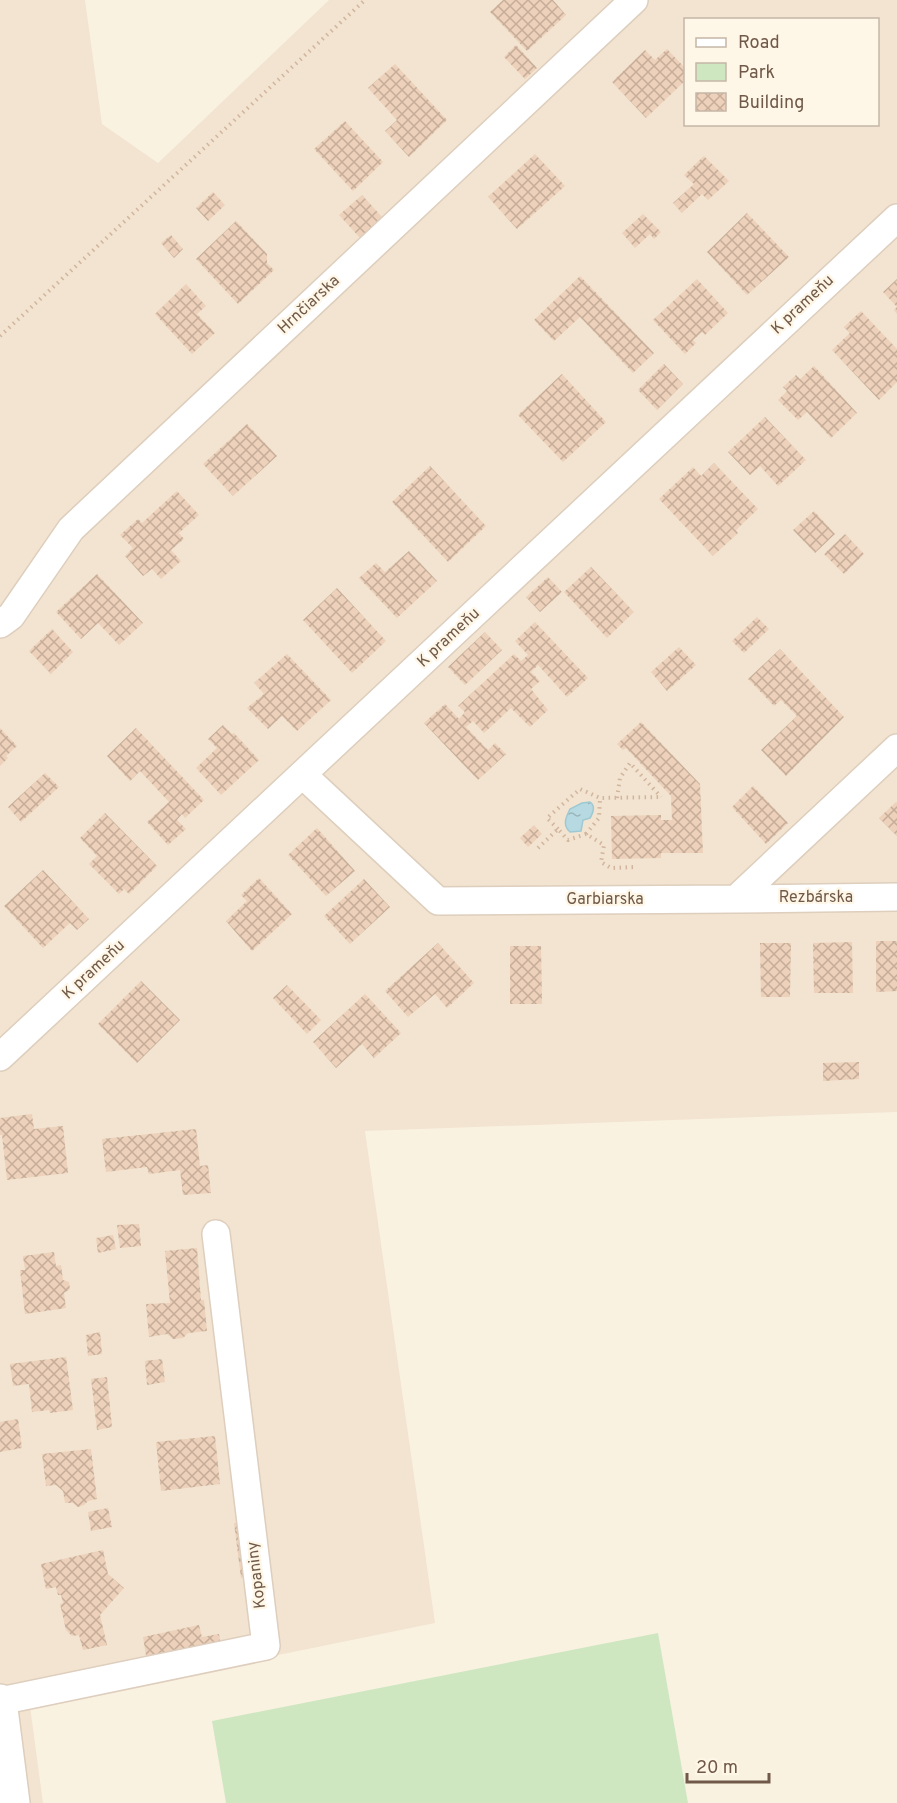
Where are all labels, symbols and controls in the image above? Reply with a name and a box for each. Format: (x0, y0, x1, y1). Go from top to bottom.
legend (684, 18, 879, 126)
text: Road (738, 32, 780, 55)
text: Park (738, 62, 775, 85)
text: Building (738, 92, 804, 115)
street label: Hrnčiarska (274, 271, 344, 339)
street label: K prameňu (768, 271, 838, 339)
street label: K prameňu (414, 604, 484, 672)
street label: Rezbárska (779, 888, 853, 908)
street label: Garbiarska (566, 890, 644, 910)
street label: K prameňu (59, 936, 129, 1004)
street label: Kopaniny (243, 1540, 271, 1610)
scale bar (687, 1746, 770, 1784)
text: 20 m (696, 1757, 738, 1780)

